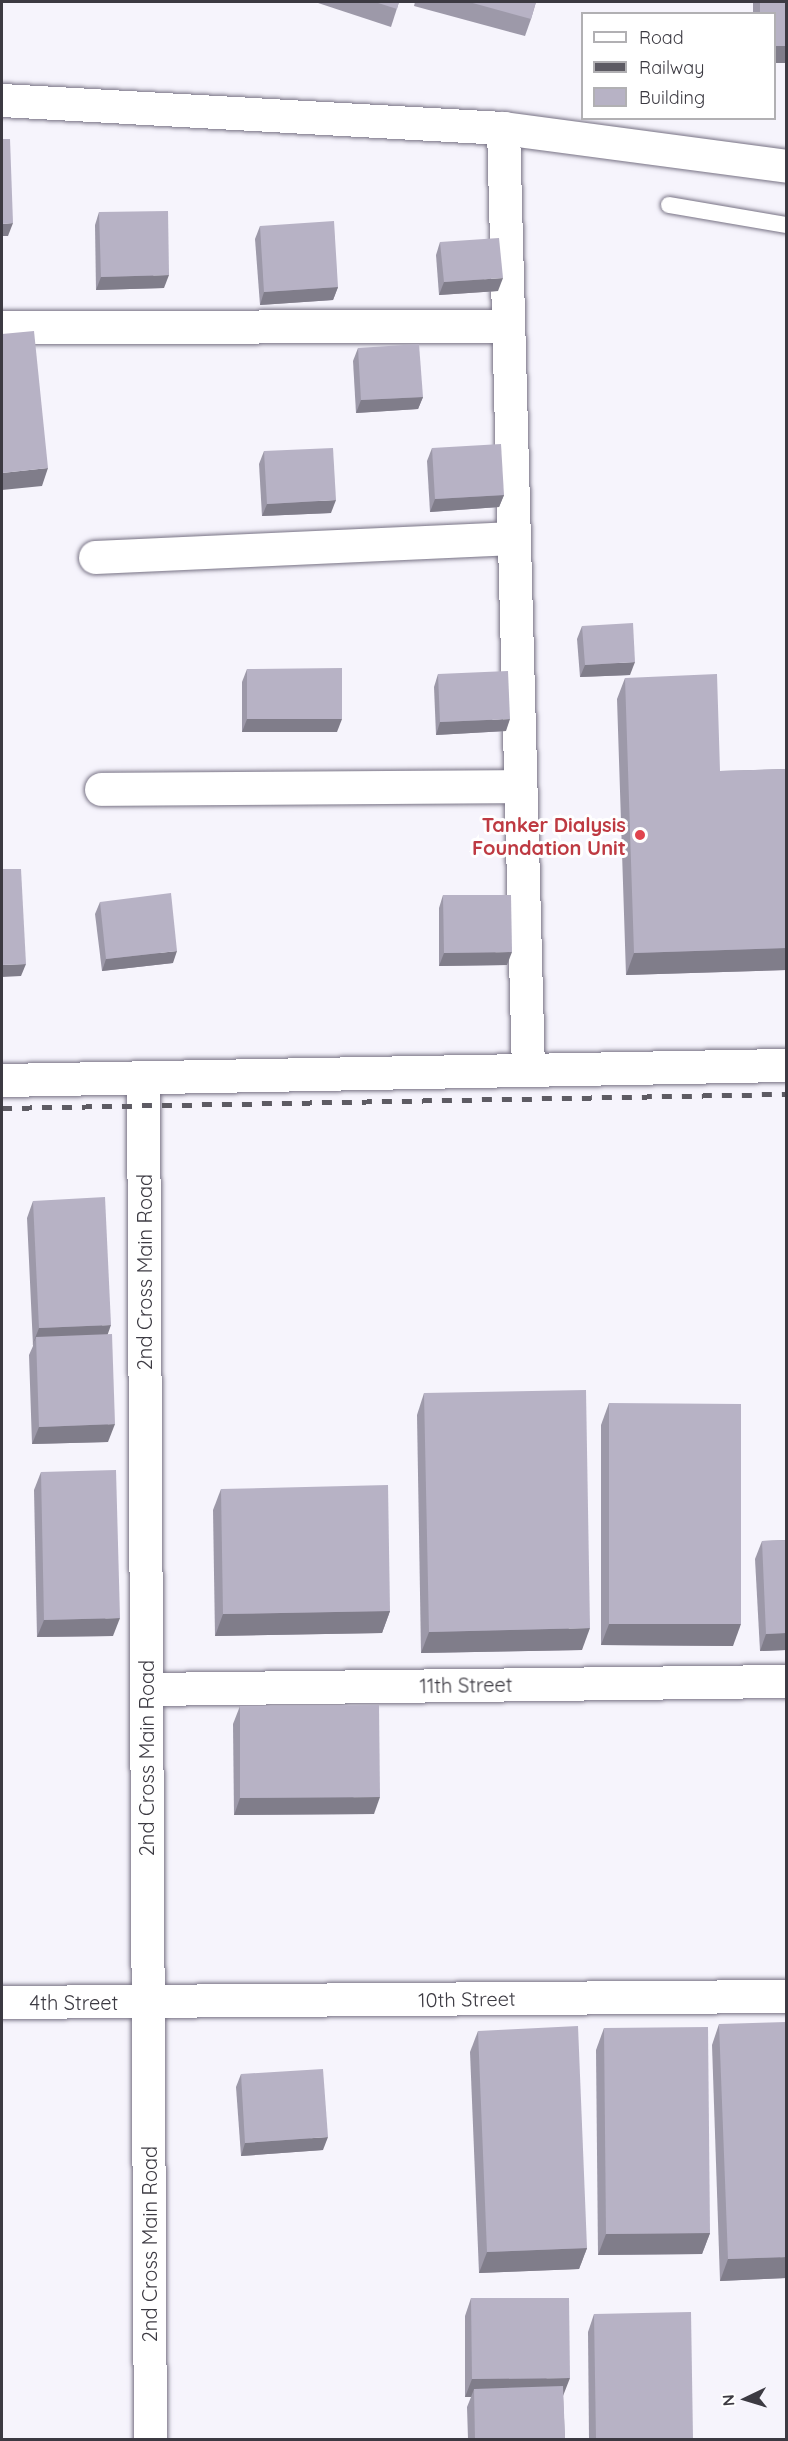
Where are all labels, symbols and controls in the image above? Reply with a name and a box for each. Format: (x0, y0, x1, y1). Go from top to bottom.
legend (581, 12, 776, 120)
text: Road (639, 26, 684, 49)
text: Railway (639, 56, 705, 79)
text: Building (639, 86, 705, 109)
place label: Tanker Dialysis Foundation Unit (472, 812, 626, 859)
marker: Tanker Dialysis Foundation Unit (631, 826, 649, 844)
street label: 2nd Cross Main Road (132, 1174, 156, 1370)
street label: 2nd Cross Main Road (134, 1660, 158, 1856)
street label: 11th Street (419, 1672, 513, 1698)
street label: 10th Street (418, 1986, 516, 2012)
street label: 4th Street (30, 1990, 118, 2014)
street label: 2nd Cross Main Road (137, 2146, 161, 2342)
north arrow (716, 2369, 776, 2429)
text: N (718, 2394, 738, 2407)

